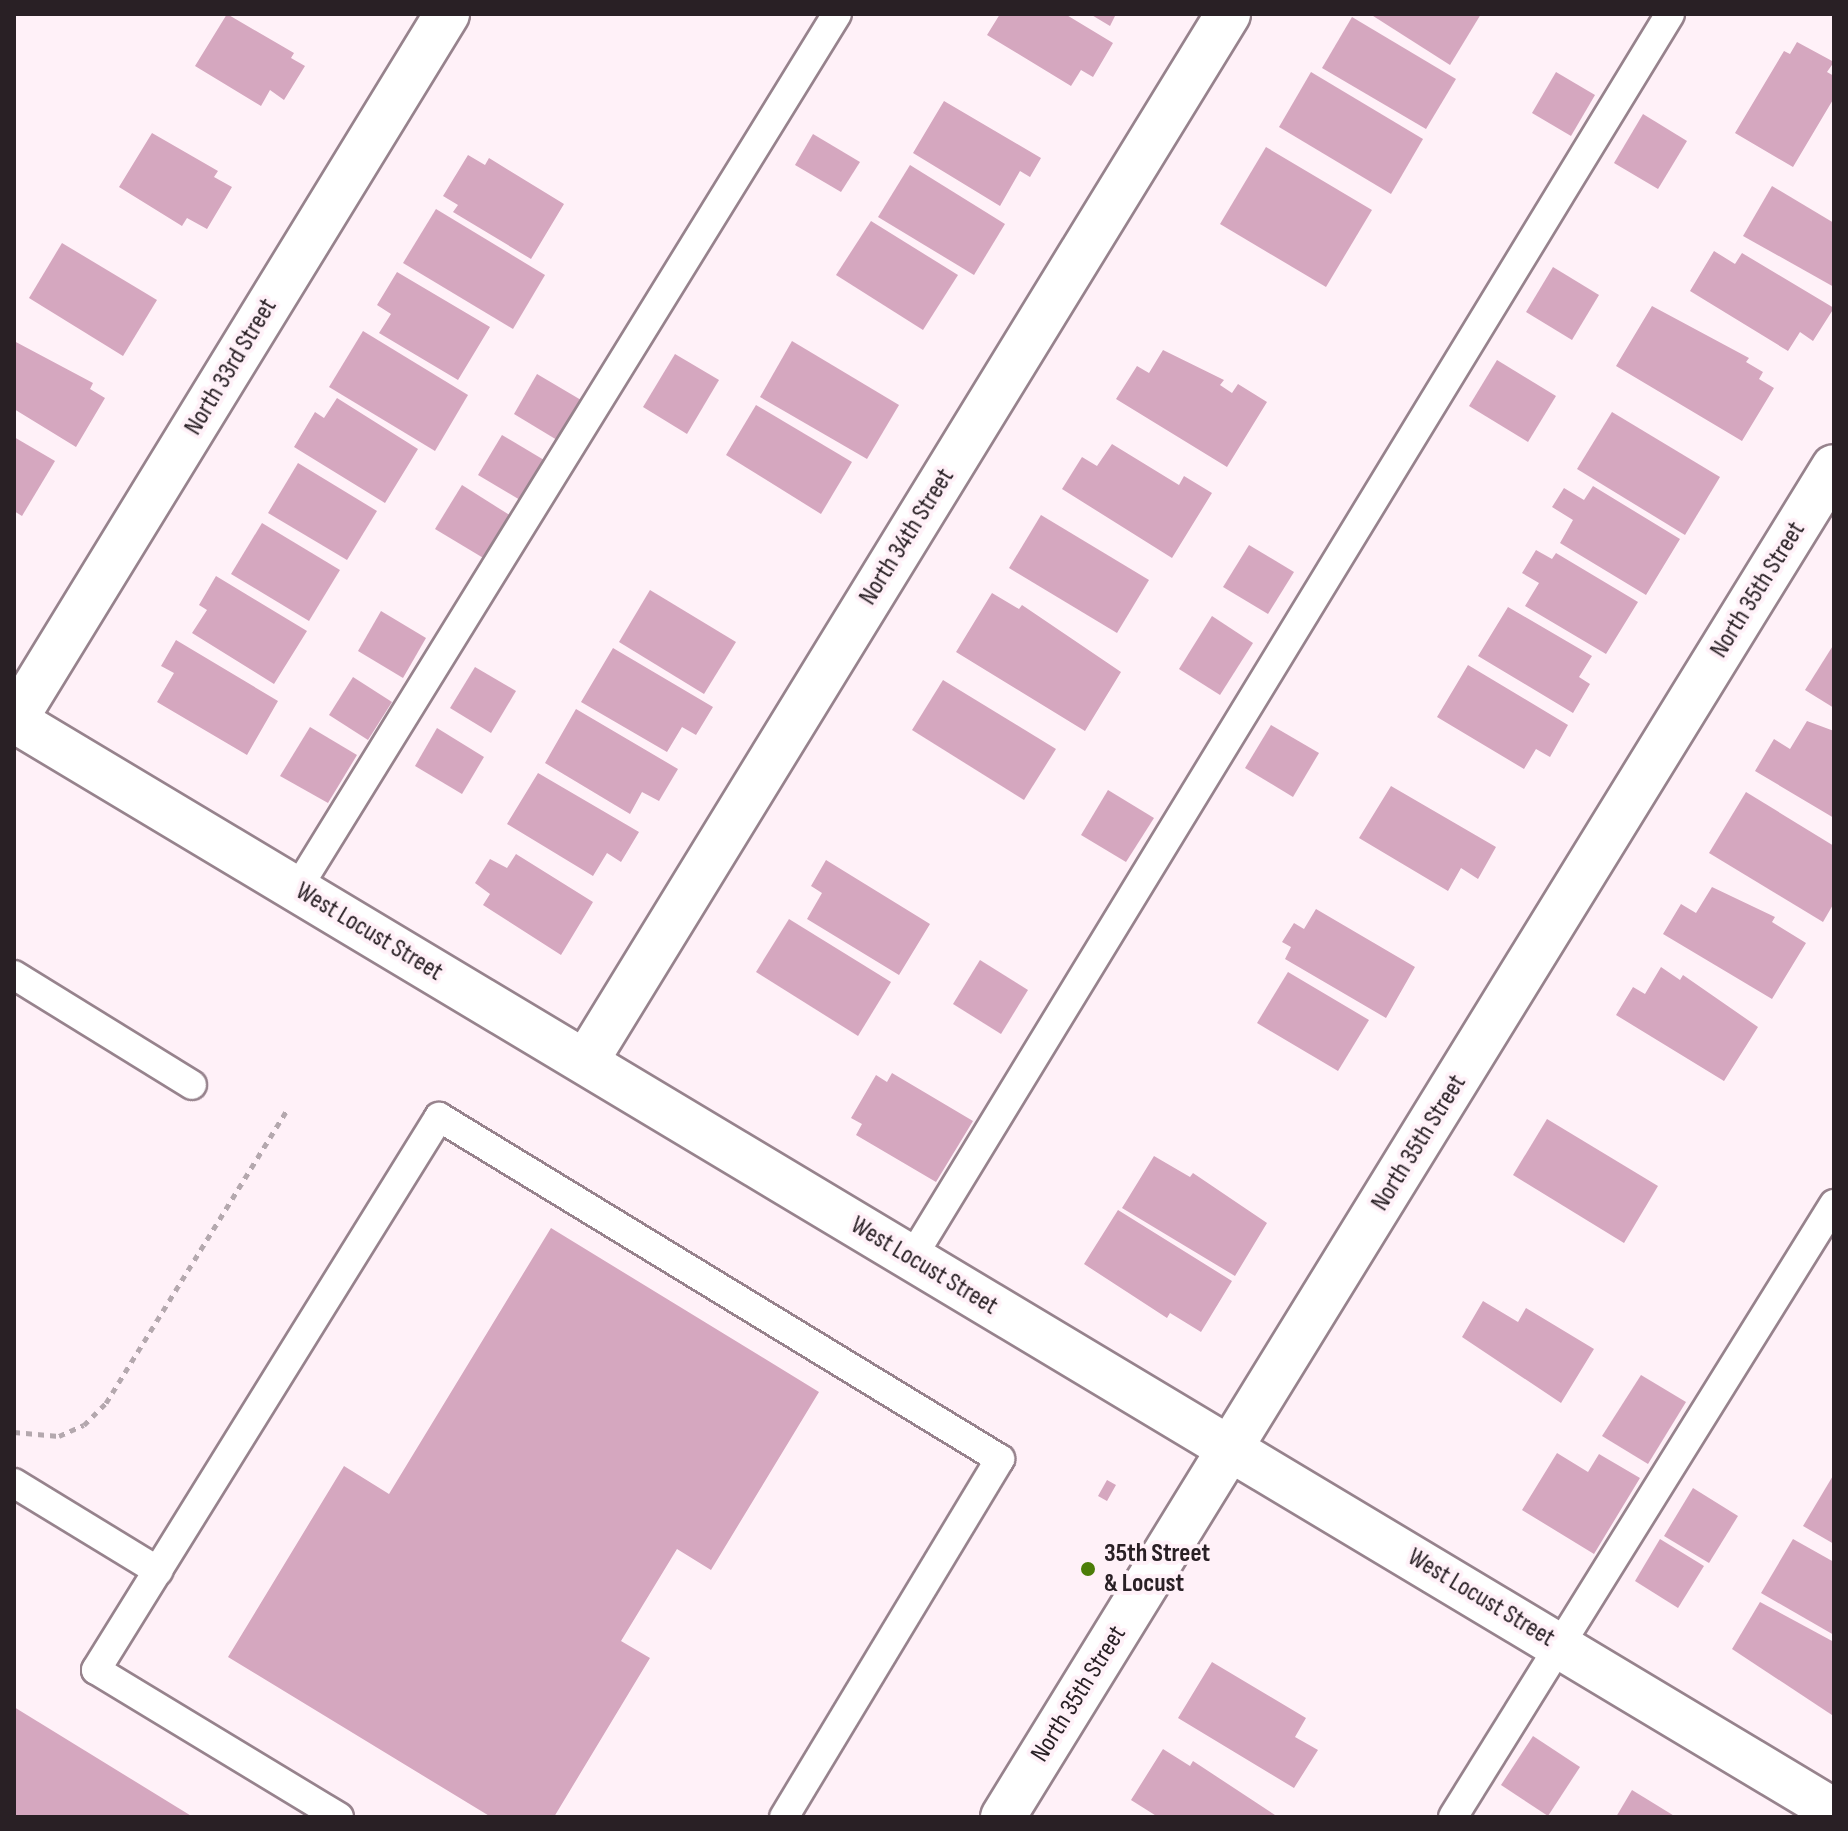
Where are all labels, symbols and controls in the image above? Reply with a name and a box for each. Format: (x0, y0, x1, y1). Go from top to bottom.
street label: North 33rd Street (178, 293, 284, 441)
street label: North 34th Street (853, 463, 961, 611)
street label: North 35th Street (1704, 516, 1812, 664)
street label: West Locust Street (290, 876, 448, 988)
street label: North 35th Street (1365, 1069, 1473, 1217)
street label: West Locust Street (845, 1210, 1003, 1322)
place label: 35th Street & Locust (1104, 1538, 1210, 1600)
street label: West Locust Street (1402, 1542, 1560, 1654)
marker: 35th Street & Locust (1079, 1560, 1097, 1578)
street label: North 35th Street (1025, 1620, 1133, 1768)

